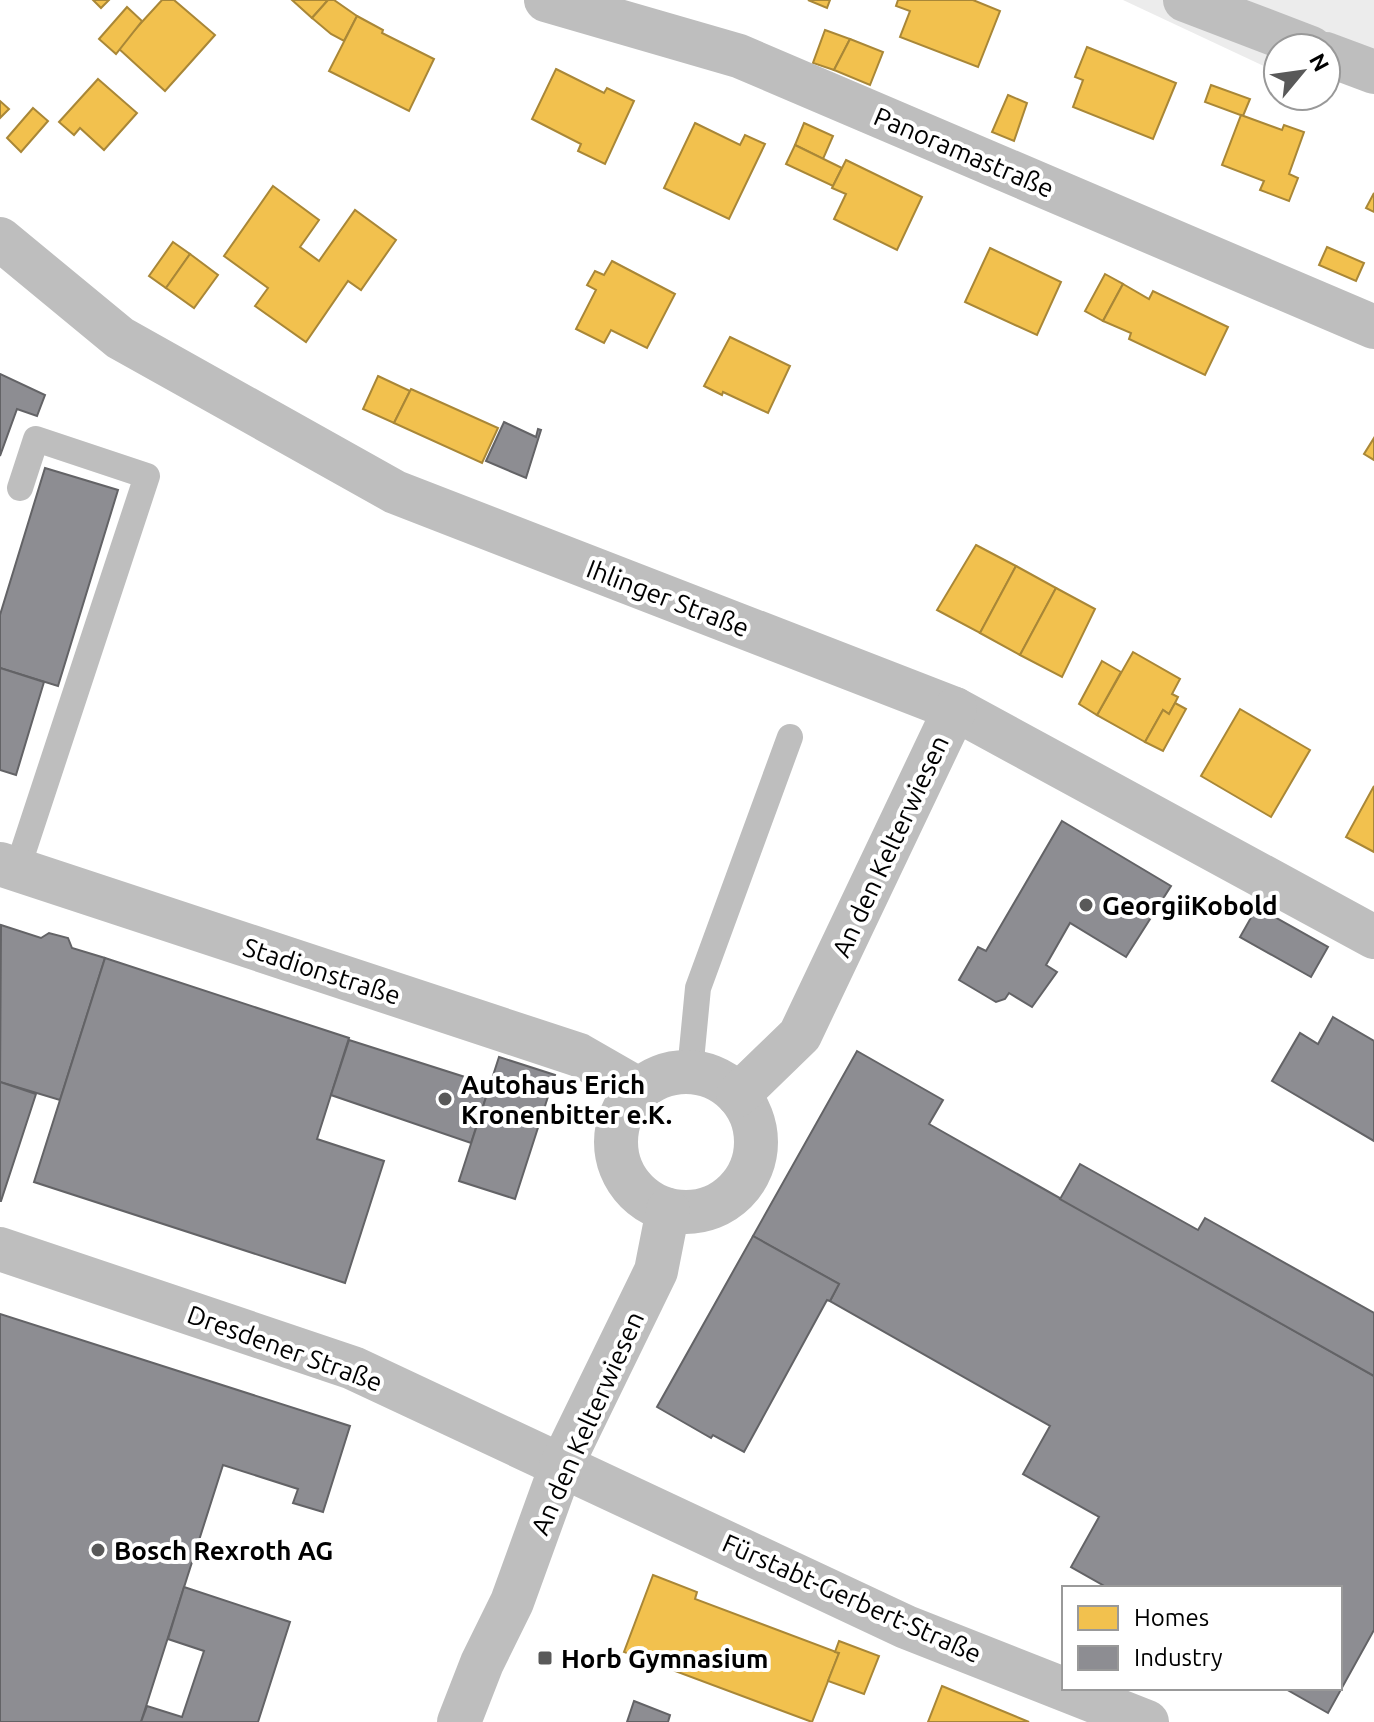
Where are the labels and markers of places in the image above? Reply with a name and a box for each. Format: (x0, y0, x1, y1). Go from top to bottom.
place label: GeorgiiKobold (1102, 891, 1278, 920)
marker: GeorgiiKobold (1077, 896, 1095, 914)
place label: Autohaus Erich Kronenbitter e.K. (461, 1070, 672, 1129)
marker: Autohaus Erich Kronenbitter e.K. (436, 1090, 454, 1108)
place label: Bosch Rexroth AG (114, 1536, 333, 1565)
marker: Bosch Rexroth AG (89, 1541, 107, 1559)
place label: Horb Gymnasium (561, 1644, 768, 1673)
marker: Horb Gymnasium (536, 1649, 554, 1667)

